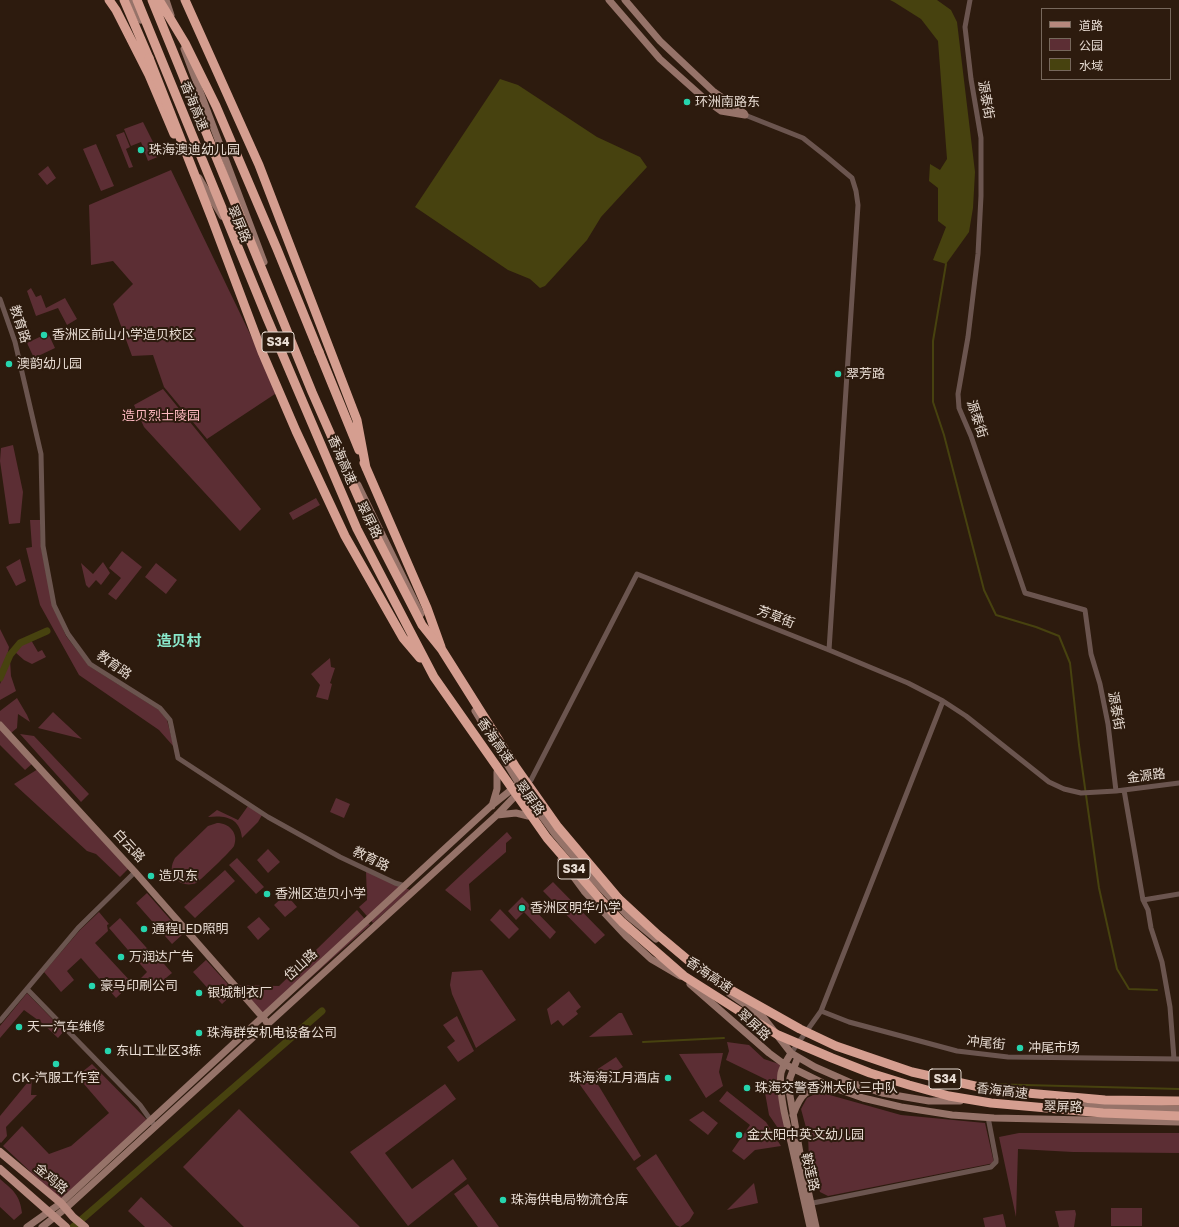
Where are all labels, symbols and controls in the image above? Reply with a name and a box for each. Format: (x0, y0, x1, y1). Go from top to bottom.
legend (1041, 8, 1171, 80)
text: 道路 (1079, 18, 1103, 33)
text: 公园 (1079, 38, 1103, 53)
text: 水域 (1079, 58, 1103, 73)
street label: 香海高速 (177, 79, 211, 133)
street label: 源泰街 (975, 79, 997, 121)
place label: 环洲南路东 (695, 94, 760, 110)
marker: 环洲南路东 (682, 97, 692, 107)
place label: 珠海澳迪幼儿园 (149, 142, 240, 158)
marker: 珠海澳迪幼儿园 (136, 145, 146, 155)
street label: 翠屏路 (224, 203, 254, 245)
street label: 教育路 (7, 303, 33, 345)
place label: 香洲区前山小学造贝校区 (52, 327, 195, 343)
marker: 香洲区前山小学造贝校区 (39, 330, 49, 340)
road number: S34 (262, 332, 294, 352)
place label: 澳韵幼儿园 (17, 356, 82, 372)
marker: 澳韵幼儿园 (4, 359, 14, 369)
place label: 翠芳路 (846, 366, 885, 382)
marker: 翠芳路 (833, 369, 843, 379)
street label: 源泰街 (964, 398, 990, 440)
park label: 造贝烈士陵园 (122, 408, 200, 424)
street label: 香海高速 (325, 433, 359, 487)
street label: 翠屏路 (353, 499, 385, 541)
street label: 芳草街 (755, 603, 797, 631)
district label: 造贝村 (157, 632, 201, 650)
street label: 教育路 (94, 647, 134, 683)
street label: 源泰街 (1105, 690, 1127, 732)
street label: 香海高速 (474, 715, 516, 767)
street label: 金源路 (1126, 766, 1166, 786)
street label: 翠屏路 (512, 778, 548, 818)
street label: 白云路 (110, 826, 148, 866)
street label: 教育路 (350, 843, 392, 875)
road number: S34 (558, 859, 590, 879)
place label: 造贝东 (159, 868, 198, 884)
marker: 造贝东 (146, 871, 156, 881)
place label: 香洲区造贝小学 (275, 886, 366, 902)
marker: 香洲区造贝小学 (262, 889, 272, 899)
place label: 香洲区明华小学 (530, 900, 621, 916)
marker: 香洲区明华小学 (517, 903, 527, 913)
place label: 通程LED照明 (152, 921, 228, 937)
marker: 通程LED照明 (139, 924, 149, 934)
street label: 岱山路 (281, 946, 321, 984)
place label: 万润达广告 (129, 949, 194, 965)
marker: 万润达广告 (116, 952, 126, 962)
street label: 香海高速 (683, 954, 735, 996)
place label: 豪马印刷公司 (100, 978, 178, 994)
marker: 豪马印刷公司 (87, 981, 97, 991)
place label: 银城制衣厂 (207, 985, 272, 1001)
marker: 银城制衣厂 (194, 988, 204, 998)
street label: 翠屏路 (734, 1006, 774, 1044)
place label: 天一汽车维修 (27, 1019, 105, 1035)
marker: 天一汽车维修 (14, 1022, 24, 1032)
place label: 珠海群安机电设备公司 (207, 1025, 337, 1041)
marker: 珠海群安机电设备公司 (194, 1028, 204, 1038)
street label: 冲尾街 (966, 1033, 1006, 1053)
place label: 冲尾市场 (1028, 1040, 1080, 1056)
place label: 东山工业区3栋 (116, 1043, 202, 1059)
marker: 冲尾市场 (1015, 1043, 1025, 1053)
marker: 东山工业区3栋 (103, 1046, 113, 1056)
marker: CK-汽服工作室 (51, 1059, 61, 1069)
road number: S34 (929, 1069, 961, 1089)
place label: CK-汽服工作室 (12, 1070, 100, 1086)
place label: 珠海海江月酒店 (569, 1070, 660, 1086)
marker: 珠海海江月酒店 (663, 1073, 673, 1083)
place label: 珠海交警香洲大队三中队 (755, 1080, 898, 1096)
street label: 香海高速 (975, 1080, 1029, 1102)
marker: 珠海交警香洲大队三中队 (742, 1083, 752, 1093)
street label: 翠屏路 (1043, 1099, 1083, 1115)
place label: 金太阳中英文幼儿园 (747, 1127, 864, 1143)
marker: 金太阳中英文幼儿园 (734, 1130, 744, 1140)
street label: 鞍莲路 (798, 1151, 822, 1193)
street label: 金鸡路 (31, 1160, 71, 1198)
place label: 珠海供电局物流仓库 (511, 1192, 628, 1208)
marker: 珠海供电局物流仓库 (498, 1195, 508, 1205)

